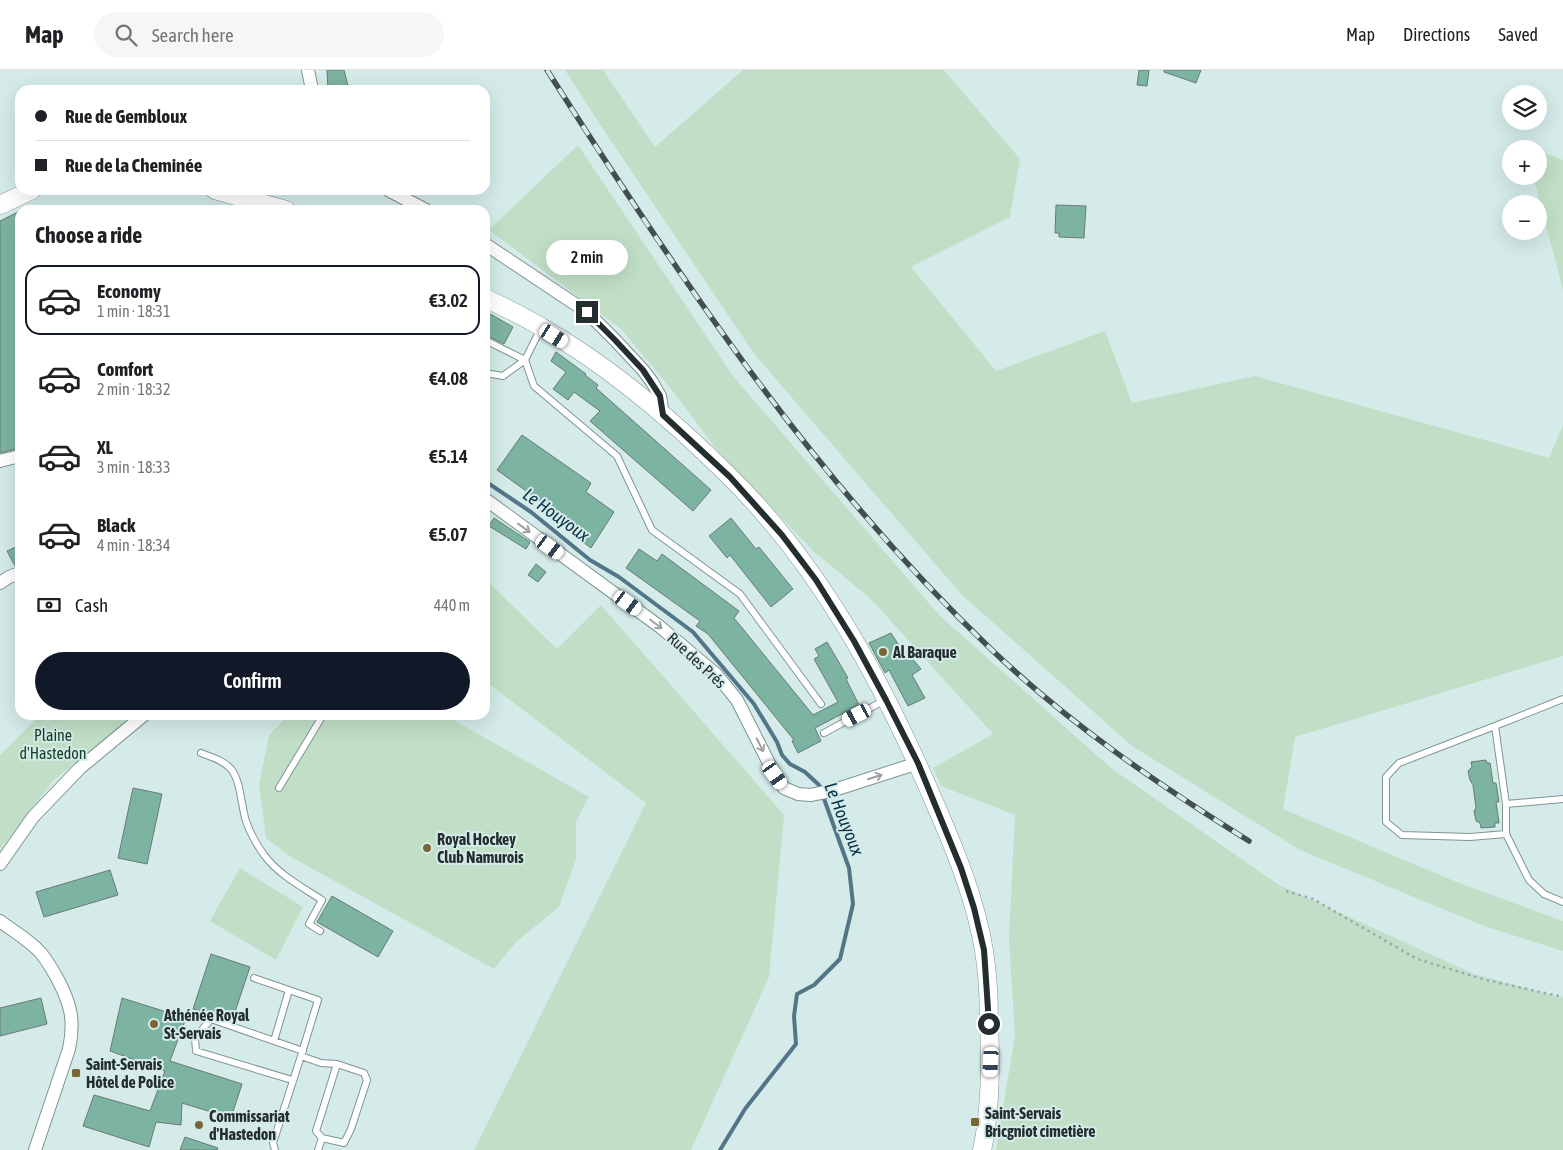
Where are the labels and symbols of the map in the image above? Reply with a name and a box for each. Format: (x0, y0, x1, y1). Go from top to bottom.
callout: 2 min (546, 240, 628, 274)
route end (576, 301, 598, 323)
car (537, 322, 570, 350)
water label: Le Houyoux (519, 484, 594, 546)
one-way arrow (517, 523, 531, 533)
car (533, 532, 566, 562)
car (611, 588, 644, 618)
one-way arrow (649, 619, 663, 629)
street label: Rue des Prés (664, 628, 730, 692)
place label: Al Baraque (892, 643, 957, 661)
marker: Al Baraque (877, 646, 889, 658)
car (840, 701, 873, 729)
park label: Plaine d'Hastedon (19, 726, 87, 762)
one-way arrow (756, 737, 765, 752)
car (760, 758, 789, 792)
one-way arrow (866, 772, 882, 781)
water label: Le Houyoux (820, 779, 869, 859)
place label: Royal Hockey Club Namurois (437, 830, 524, 866)
marker: Royal Hockey Club Namurois (421, 842, 433, 854)
place label: Athénée Royal St-Servais (163, 1006, 250, 1042)
route start (978, 1013, 1000, 1035)
marker: Athénée Royal St-Servais (148, 1018, 160, 1030)
car (982, 1047, 999, 1077)
place label: Saint-Servais Hôtel de Police (86, 1055, 174, 1091)
marker: Saint-Servais Hôtel de Police (70, 1067, 82, 1079)
place label: Saint-Servais Bricgniot cimetière (985, 1104, 1095, 1140)
place label: Commissariat d'Hastedon (209, 1107, 290, 1143)
marker: Saint-Servais Bricgniot cimetière (969, 1116, 981, 1128)
marker: Commissariat d'Hastedon (193, 1119, 205, 1131)

